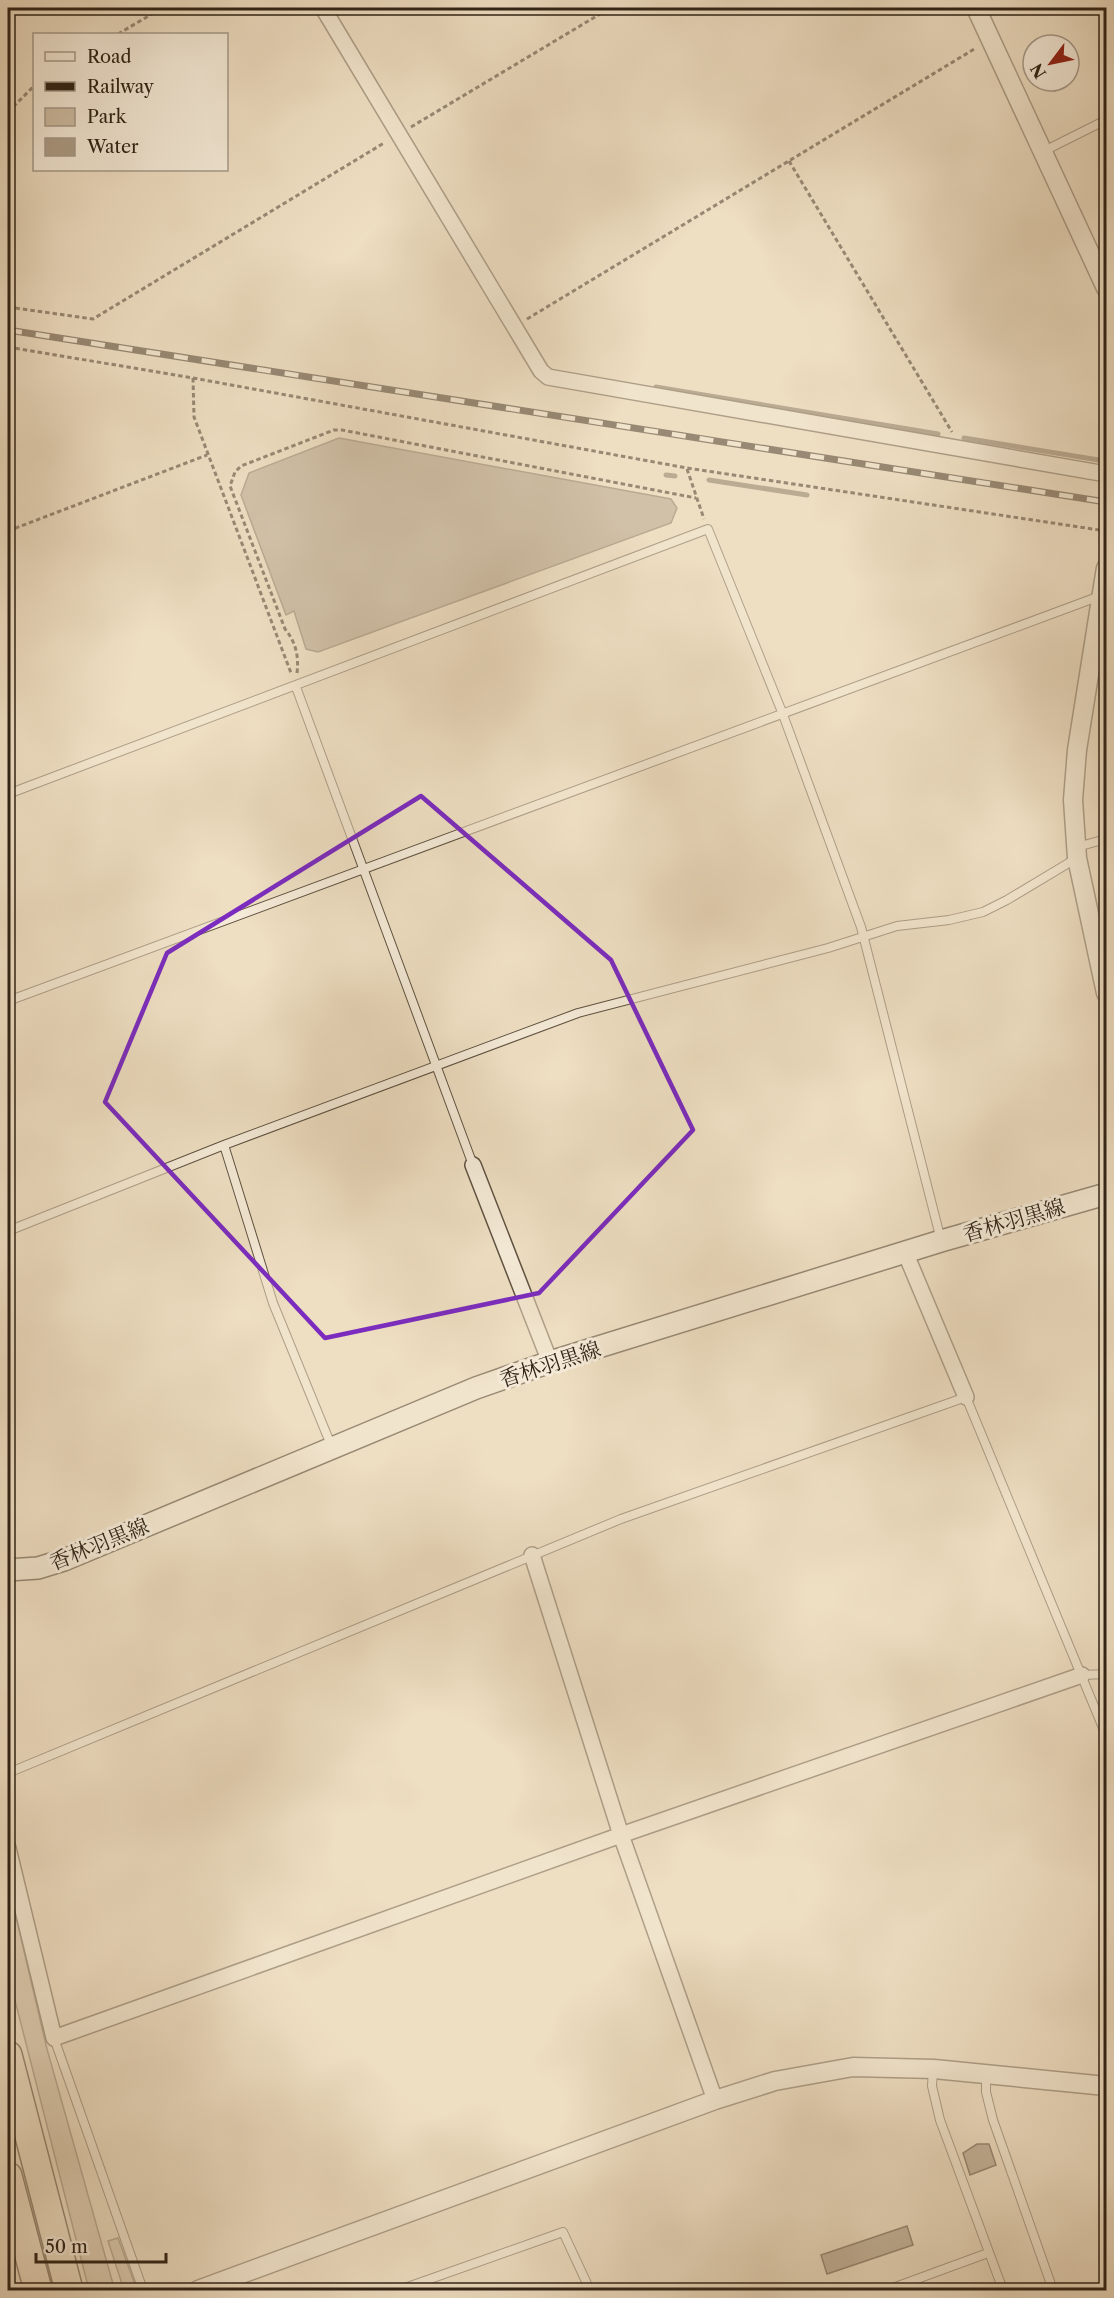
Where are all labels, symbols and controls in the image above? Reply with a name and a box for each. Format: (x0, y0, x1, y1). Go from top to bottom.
legend (33, 33, 228, 171)
north arrow (1021, 33, 1081, 93)
text: Road (87, 46, 132, 68)
text: N (1026, 60, 1050, 82)
text: Railway (87, 76, 155, 98)
text: Park (87, 106, 128, 128)
text: Water (86, 136, 139, 158)
street label: 香林羽黒線 (960, 1194, 1068, 1246)
street label: 香林羽黒線 (496, 1336, 604, 1392)
street label: 香林羽黒線 (46, 1513, 152, 1575)
scale bar (36, 2226, 166, 2264)
text: 50 m (45, 2236, 88, 2258)

